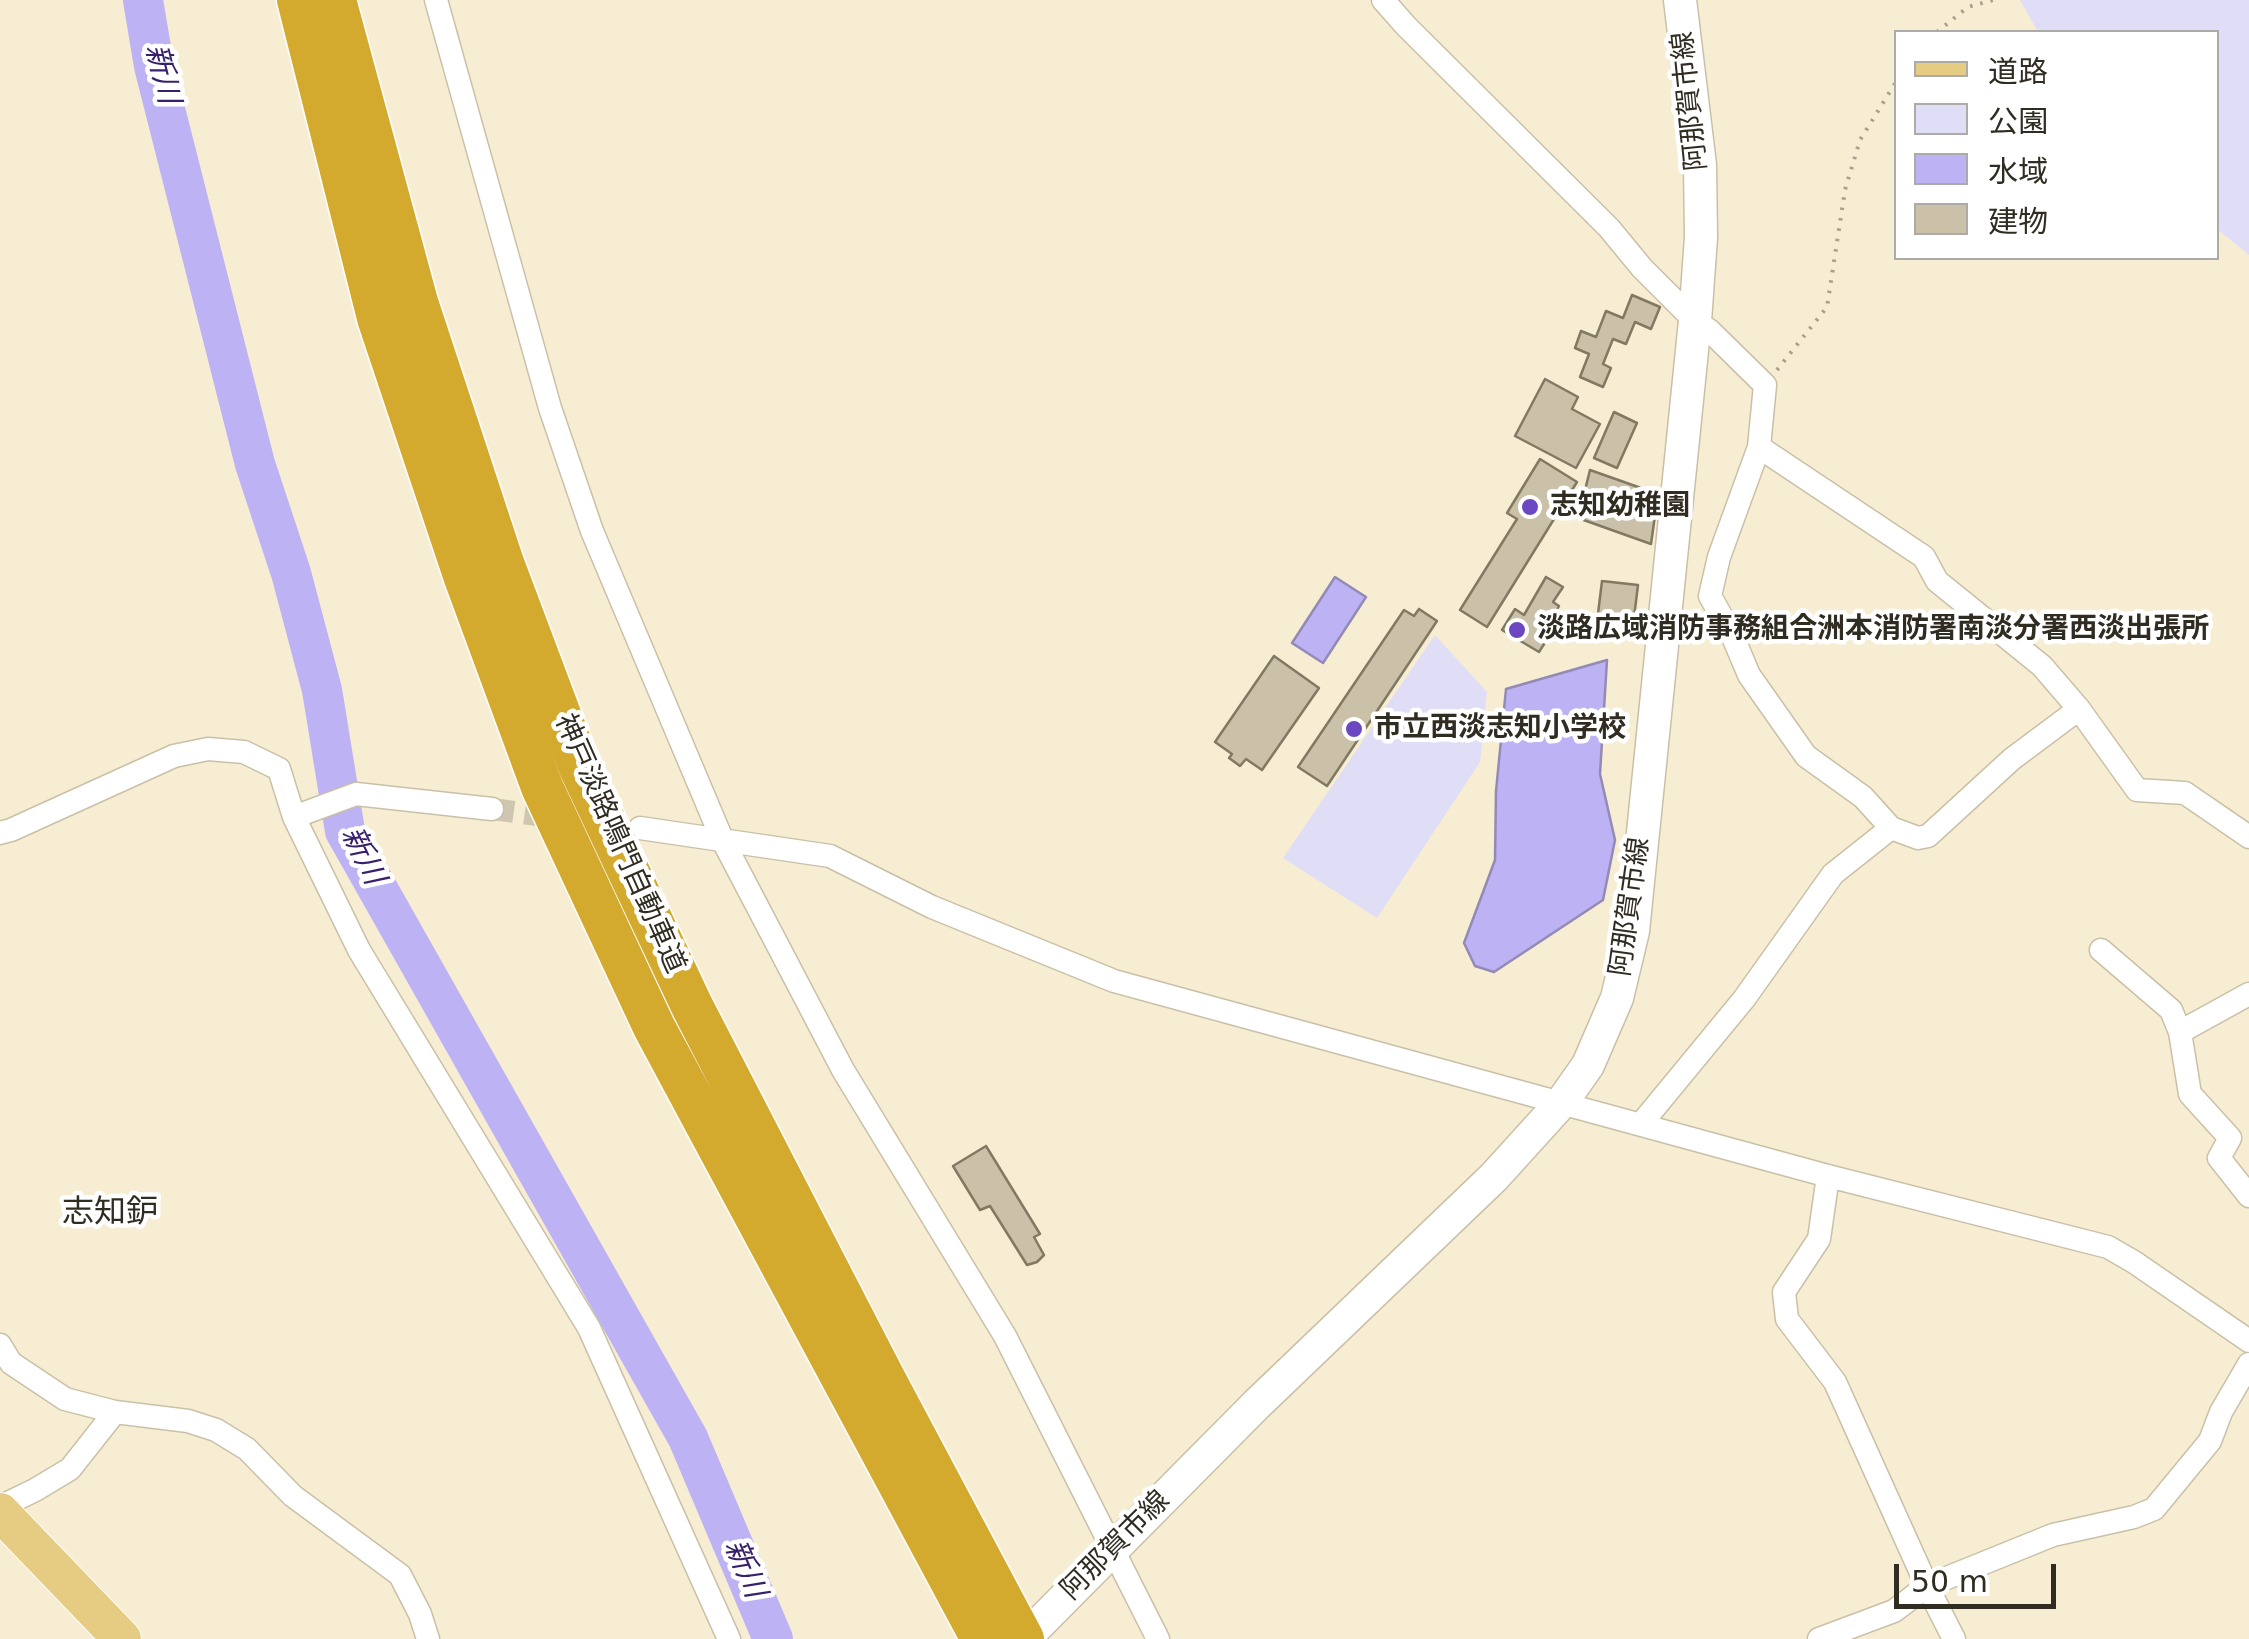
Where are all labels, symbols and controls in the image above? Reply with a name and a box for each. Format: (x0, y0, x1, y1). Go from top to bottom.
street label: 阿那賀市線 (1667, 30, 1715, 172)
legend (1894, 30, 2219, 260)
water label: 新川 (136, 41, 186, 107)
text: 道路 (1988, 54, 2048, 89)
text: 公園 (1988, 104, 2048, 139)
text: 水域 (1988, 154, 2048, 189)
text: 建物 (1988, 204, 2048, 239)
place label: 志知幼稚園 (1550, 490, 1690, 524)
marker: 志知幼稚園 (1519, 496, 1541, 518)
place label: 淡路広域消防事務組合洲本消防署南淡分署西淡出張所 (1537, 613, 2209, 647)
marker: 淡路広域消防事務組合洲本消防署南淡分署西淡出張所 (1506, 619, 1528, 641)
street label: 神戸淡路鳴門自動車道 (547, 709, 691, 979)
place label: 市立西淡志知小学校 (1374, 712, 1626, 746)
marker: 市立西淡志知小学校 (1343, 718, 1365, 740)
water label: 新川 (333, 821, 391, 891)
street label: 阿那賀市線 (1605, 835, 1657, 979)
district label: 志知鈩 (62, 1195, 158, 1233)
street label: 阿那賀市線 (1055, 1485, 1177, 1607)
water label: 新川 (716, 1534, 772, 1604)
scale bar (1899, 1544, 2062, 1606)
text: 50 m (1911, 1564, 1988, 1599)

